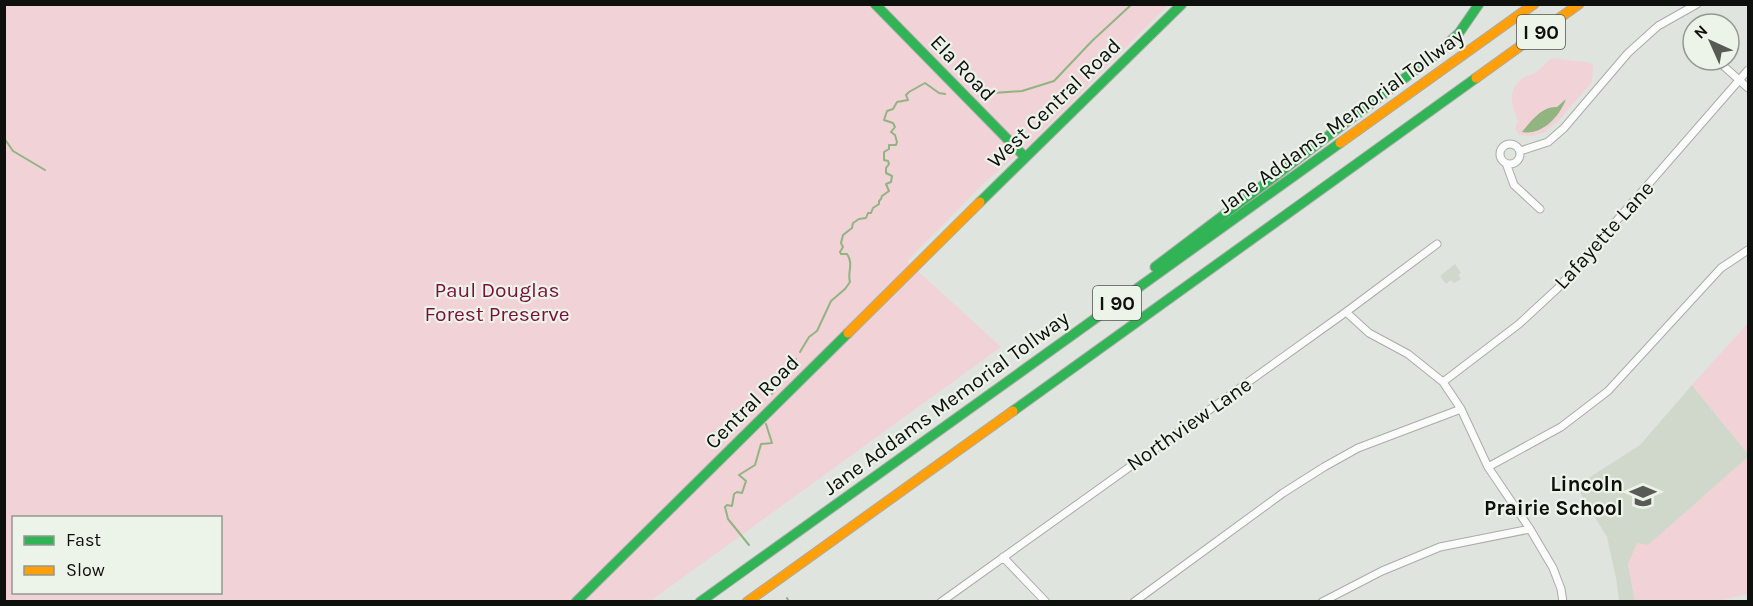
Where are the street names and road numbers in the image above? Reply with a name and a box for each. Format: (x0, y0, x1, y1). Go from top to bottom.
road number: I 90 (1517, 15, 1565, 49)
street label: Jane Addams Memorial Tollway (1214, 24, 1468, 218)
street label: Ela Road (926, 30, 1000, 106)
street label: West Central Road (983, 33, 1125, 173)
street label: Lafayette Lane (1549, 176, 1659, 294)
road number: I 90 (1093, 286, 1141, 320)
street label: Jane Addams Memorial Tollway (819, 306, 1073, 500)
street label: Central Road (700, 350, 804, 454)
street label: Northview Lane (1122, 372, 1256, 476)

